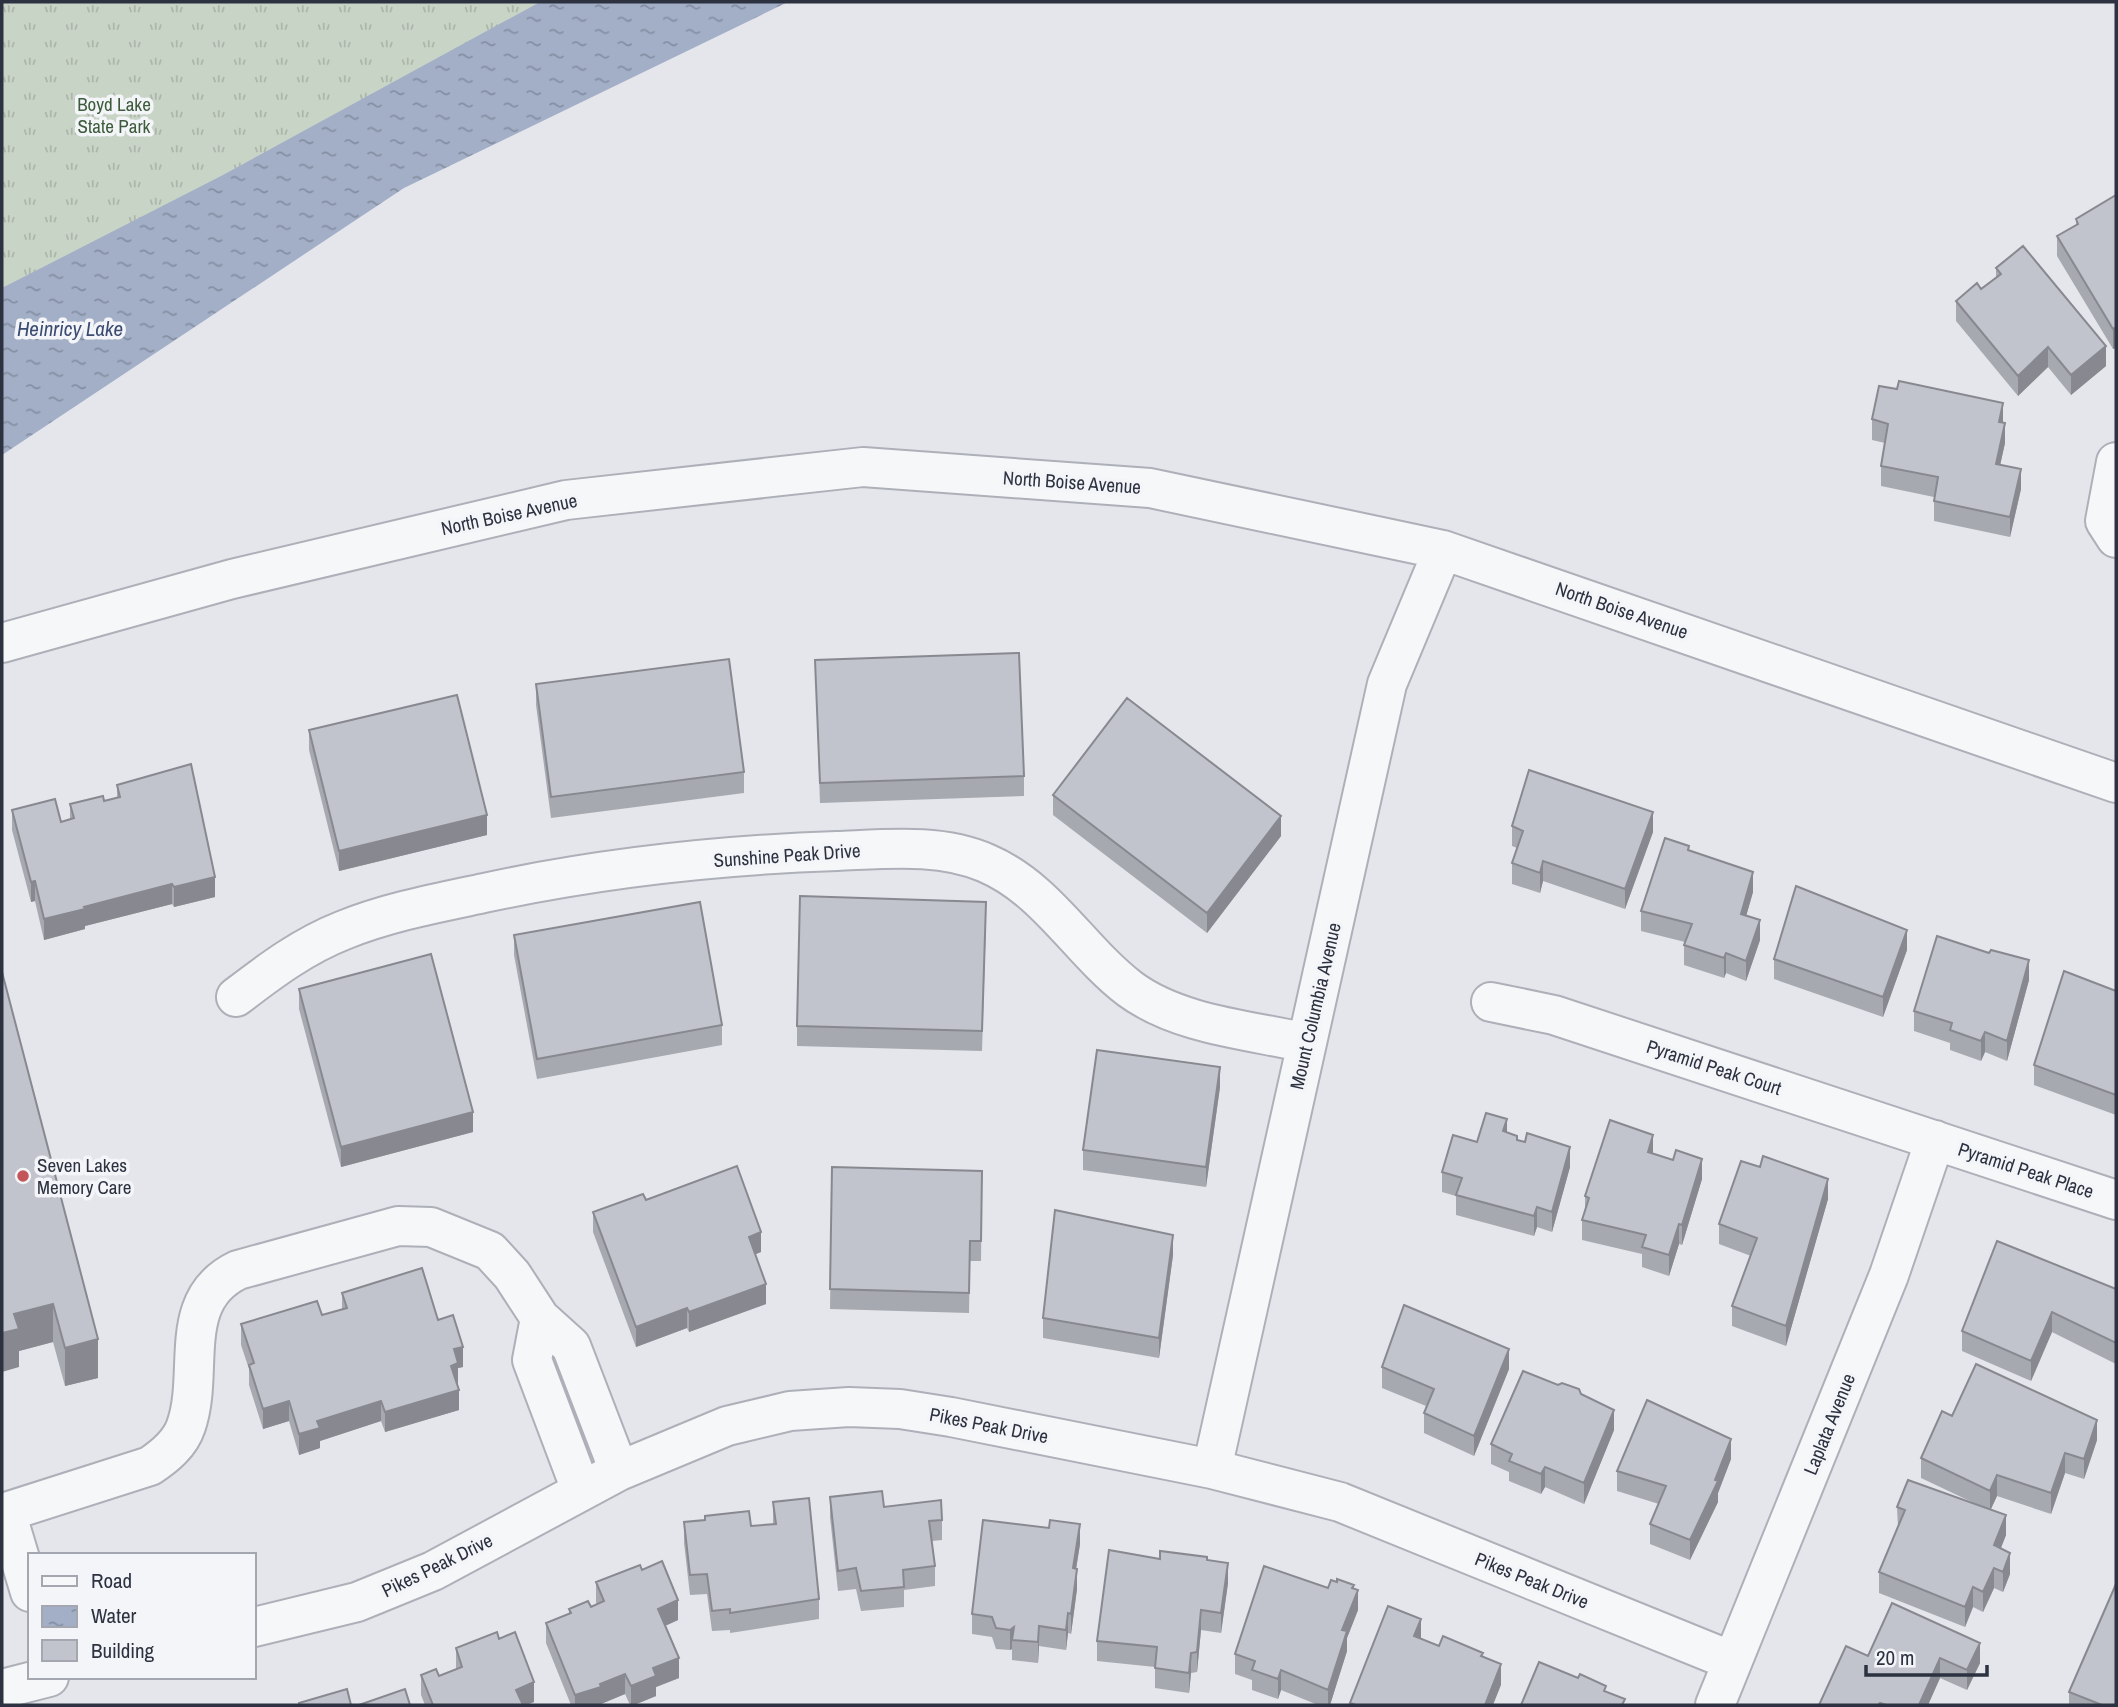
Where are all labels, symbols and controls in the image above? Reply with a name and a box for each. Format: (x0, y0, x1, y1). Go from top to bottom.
park label: Boyd Lake State Park (77, 91, 151, 139)
water label: Heinricy Lake (17, 314, 123, 343)
street label: North Boise Avenue (1002, 464, 1142, 500)
street label: North Boise Avenue (439, 487, 579, 541)
street label: North Boise Avenue (1552, 575, 1692, 645)
street label: Sunshine Peak Drive (713, 837, 861, 873)
street label: Mount Columbia Avenue (1283, 920, 1347, 1092)
street label: Pyramid Peak Court (1643, 1033, 1785, 1101)
street label: Pyramid Peak Place (1955, 1136, 2097, 1204)
place label: Seven Lakes Memory Care (37, 1152, 131, 1200)
marker: Seven Lakes Memory Care (15, 1168, 31, 1184)
street label: Laplata Avenue (1797, 1369, 1861, 1479)
street label: Pikes Peak Drive (927, 1401, 1051, 1449)
street label: Pikes Peak Drive (377, 1527, 497, 1603)
street label: Pikes Peak Drive (1471, 1545, 1593, 1615)
legend (28, 1553, 256, 1679)
text: Road (91, 1566, 132, 1595)
text: Water (91, 1601, 137, 1630)
scale bar (1866, 1634, 1987, 1678)
text: Building (91, 1636, 155, 1665)
text: 20 m (1876, 1643, 1914, 1672)

